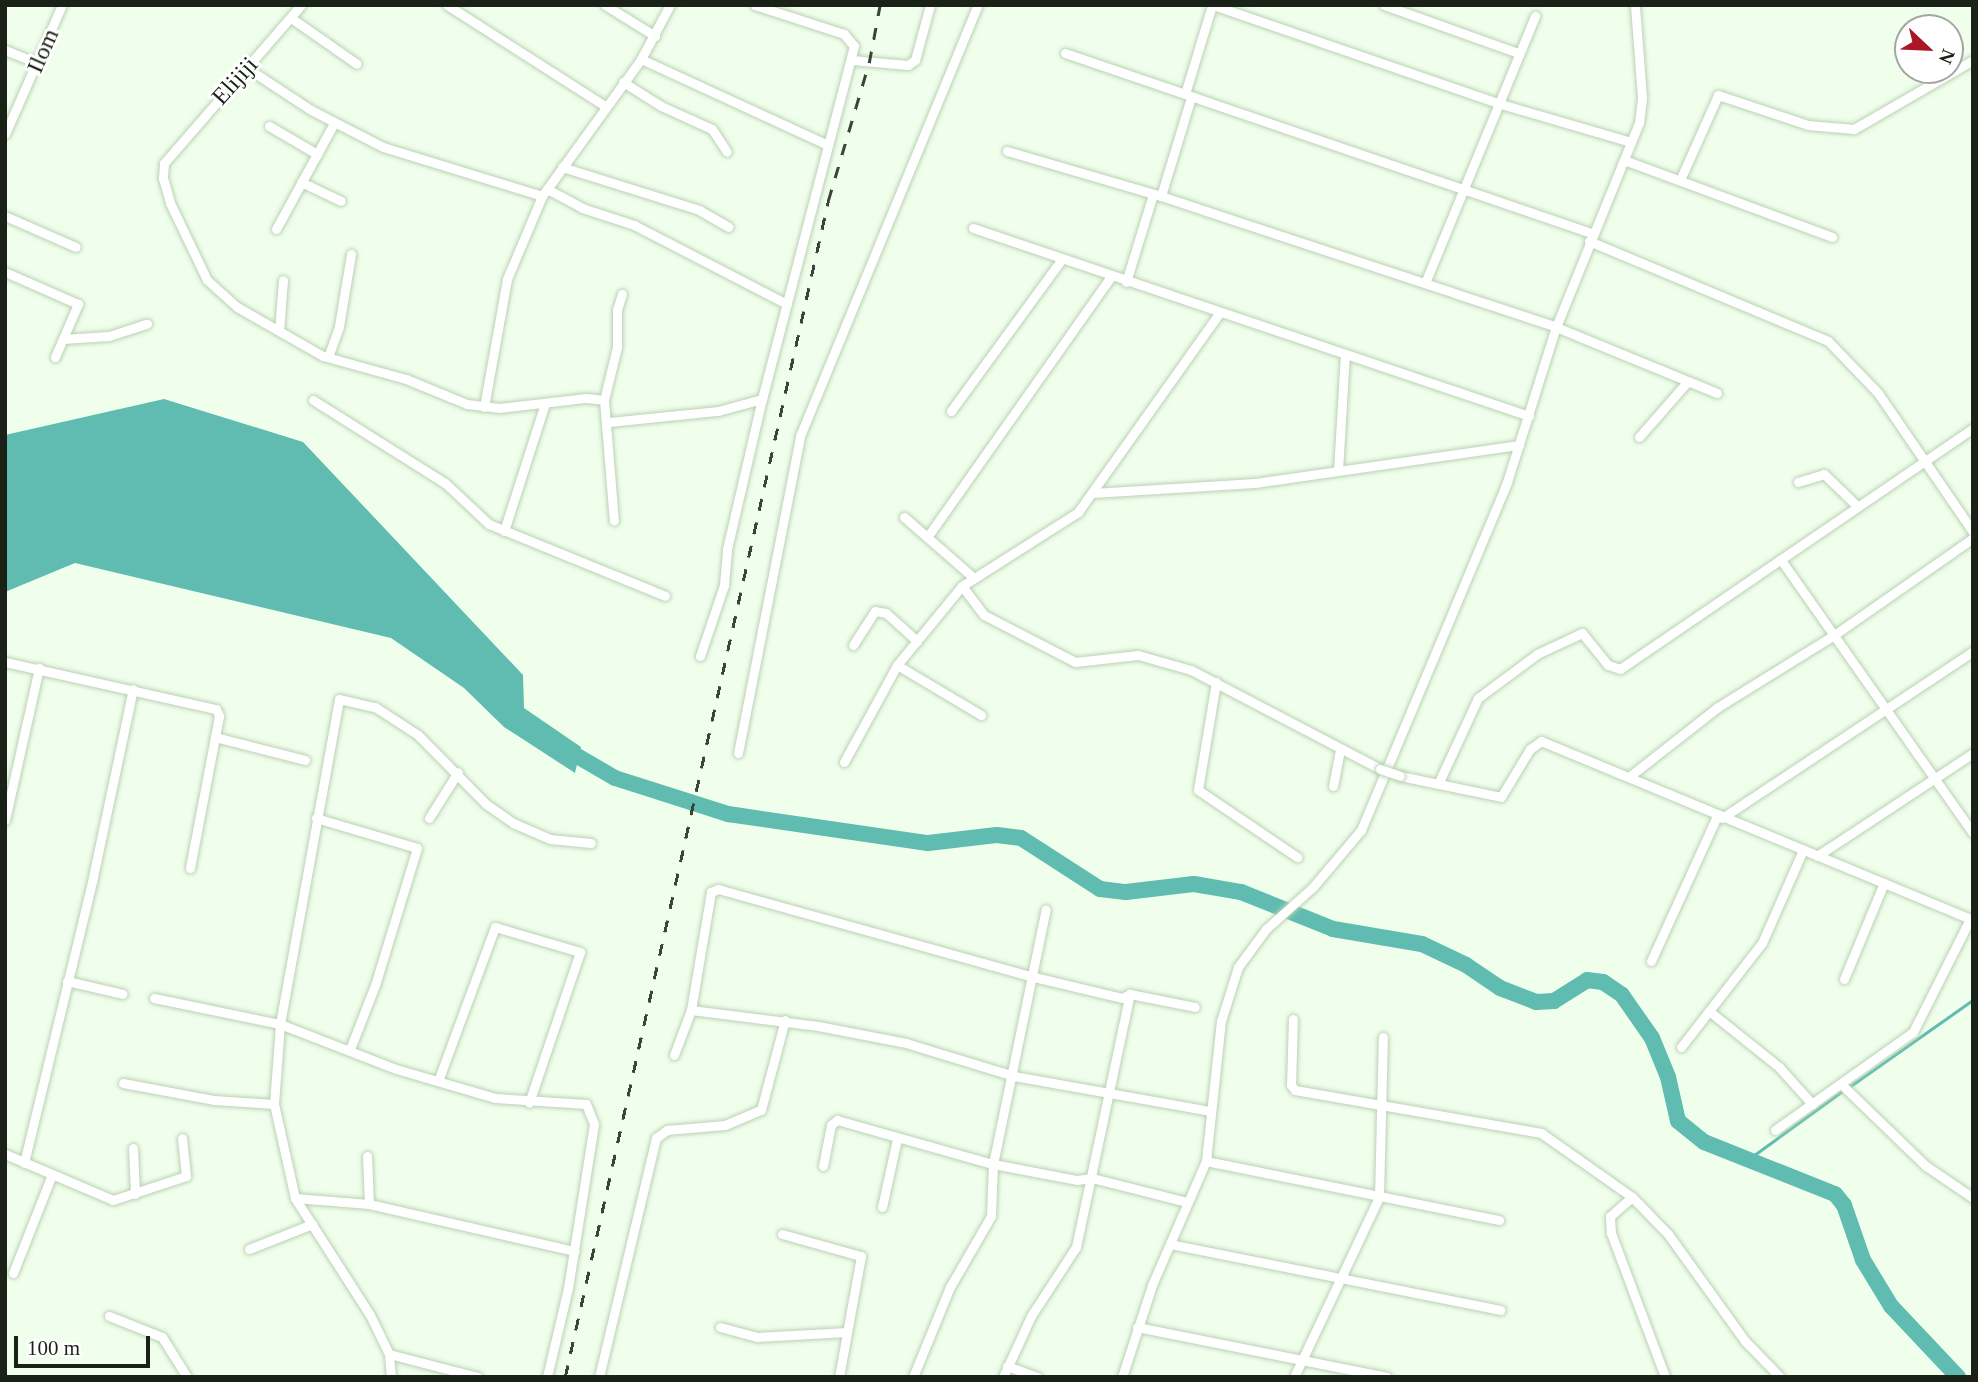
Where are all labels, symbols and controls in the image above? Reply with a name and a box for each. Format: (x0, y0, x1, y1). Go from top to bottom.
north arrow (1894, 14, 1964, 84)
street label: Ilom (21, 24, 65, 78)
text: N (1935, 46, 1959, 67)
street label: Elijiji (206, 51, 264, 111)
scale bar (18, 1322, 154, 1366)
text: 100 m (27, 1336, 80, 1360)

